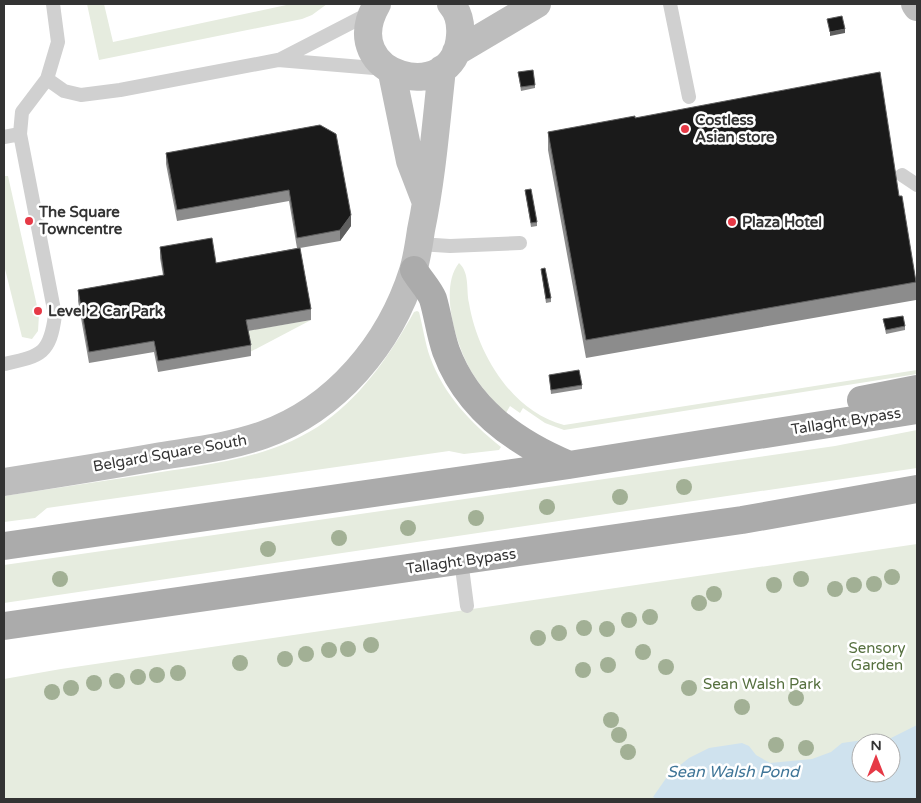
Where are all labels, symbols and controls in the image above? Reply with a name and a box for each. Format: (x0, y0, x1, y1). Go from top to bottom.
place label: Costless Asian store (695, 111, 775, 146)
marker: Costless Asian store (679, 123, 691, 135)
place label: The Square Towncentre (38, 203, 123, 238)
place label: Plaza Hotel (742, 213, 822, 231)
marker: The Square Towncentre (23, 215, 35, 227)
marker: Plaza Hotel (726, 216, 738, 228)
place label: Level 2 Car Park (48, 302, 163, 320)
marker: Level 2 Car Park (32, 305, 44, 317)
street label: Tallaght Bypass (790, 403, 902, 439)
street label: Belgard Square South (92, 431, 248, 475)
street label: Tallaght Bypass (405, 544, 517, 578)
park label: Sensory Garden (849, 639, 906, 674)
park label: Sean Walsh Park (703, 675, 821, 693)
north arrow (851, 733, 901, 783)
text: N (870, 737, 882, 754)
water label: Sean Walsh Pond (667, 762, 801, 782)

